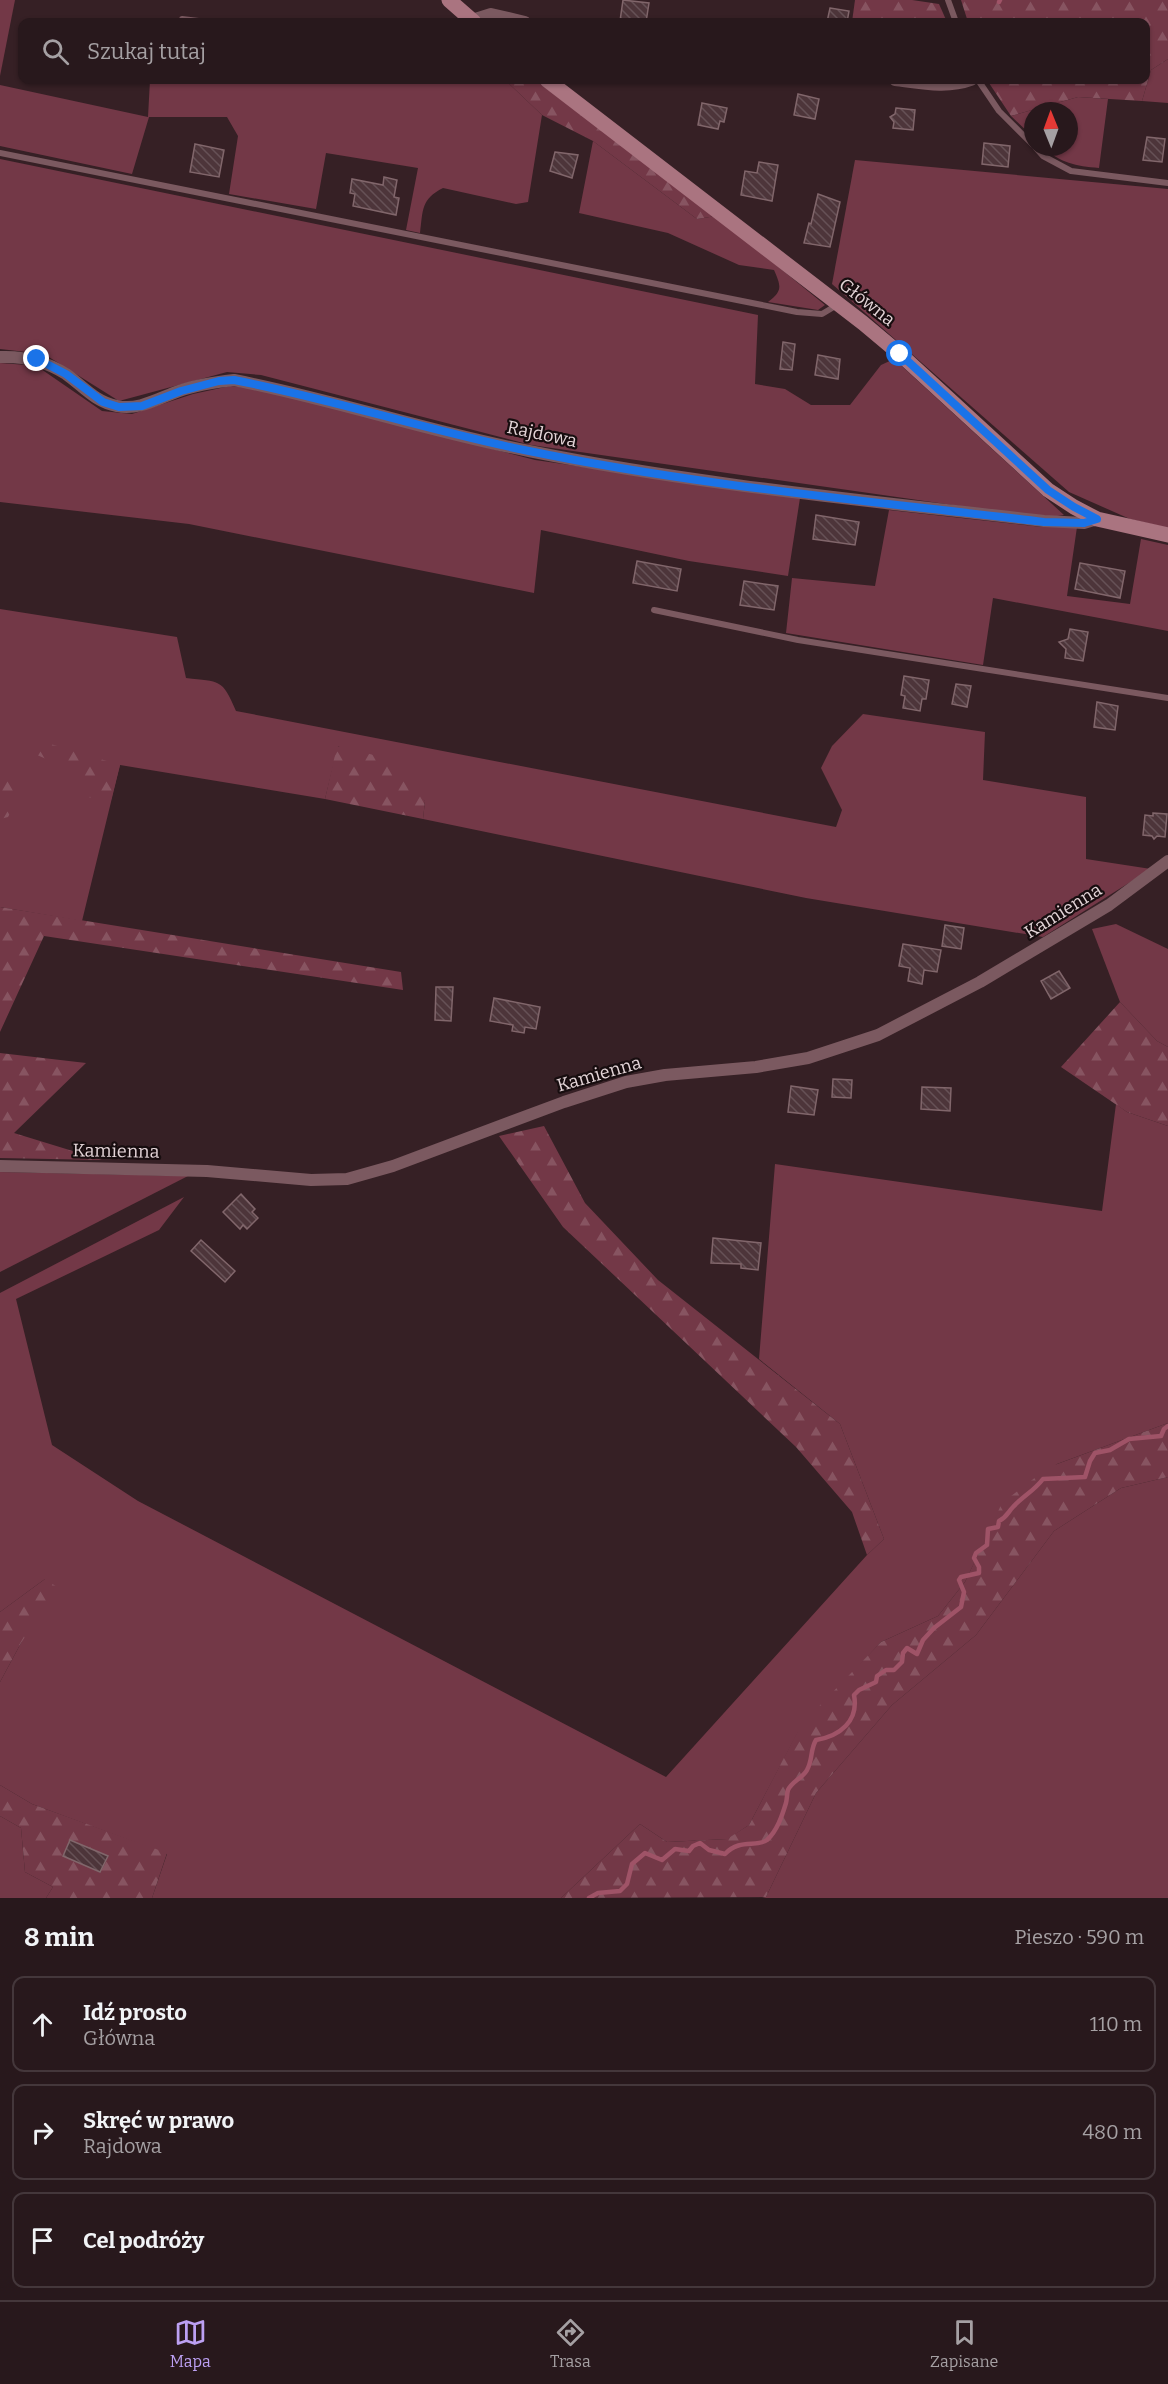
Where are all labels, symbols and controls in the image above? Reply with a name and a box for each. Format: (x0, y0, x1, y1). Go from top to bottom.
search box (18, 18, 1150, 84)
icon: search (39, 35, 72, 68)
text: Szukaj tutaj (87, 38, 206, 65)
north arrow (1024, 102, 1078, 156)
street label: Główna (835, 273, 899, 331)
route start (886, 340, 912, 366)
route end (23, 345, 49, 371)
street label: Rajdowa (505, 416, 579, 452)
street label: Kamienna (1020, 879, 1106, 943)
street label: Kamienna (554, 1051, 644, 1097)
street label: Kamienna (72, 1139, 160, 1163)
text: 8 min (24, 1922, 94, 1953)
text: Pieszo · 590 m (1014, 1925, 1144, 1949)
text: Idź prosto (83, 1999, 187, 2026)
icon: ahead (26, 2008, 59, 2041)
text: 110 m (1090, 2012, 1142, 2036)
text: Główna (83, 2026, 155, 2050)
text: Skręć w prawo (83, 2107, 234, 2134)
icon: right (26, 2116, 59, 2149)
text: 480 m (1082, 2120, 1142, 2144)
text: Rajdowa (83, 2134, 162, 2158)
icon: arrive (26, 2224, 59, 2257)
text: Cel podróży (83, 2227, 204, 2254)
tab: Mapa (170, 2316, 211, 2371)
tab: Trasa (550, 2316, 591, 2371)
tab: Zapisane (930, 2316, 998, 2371)

